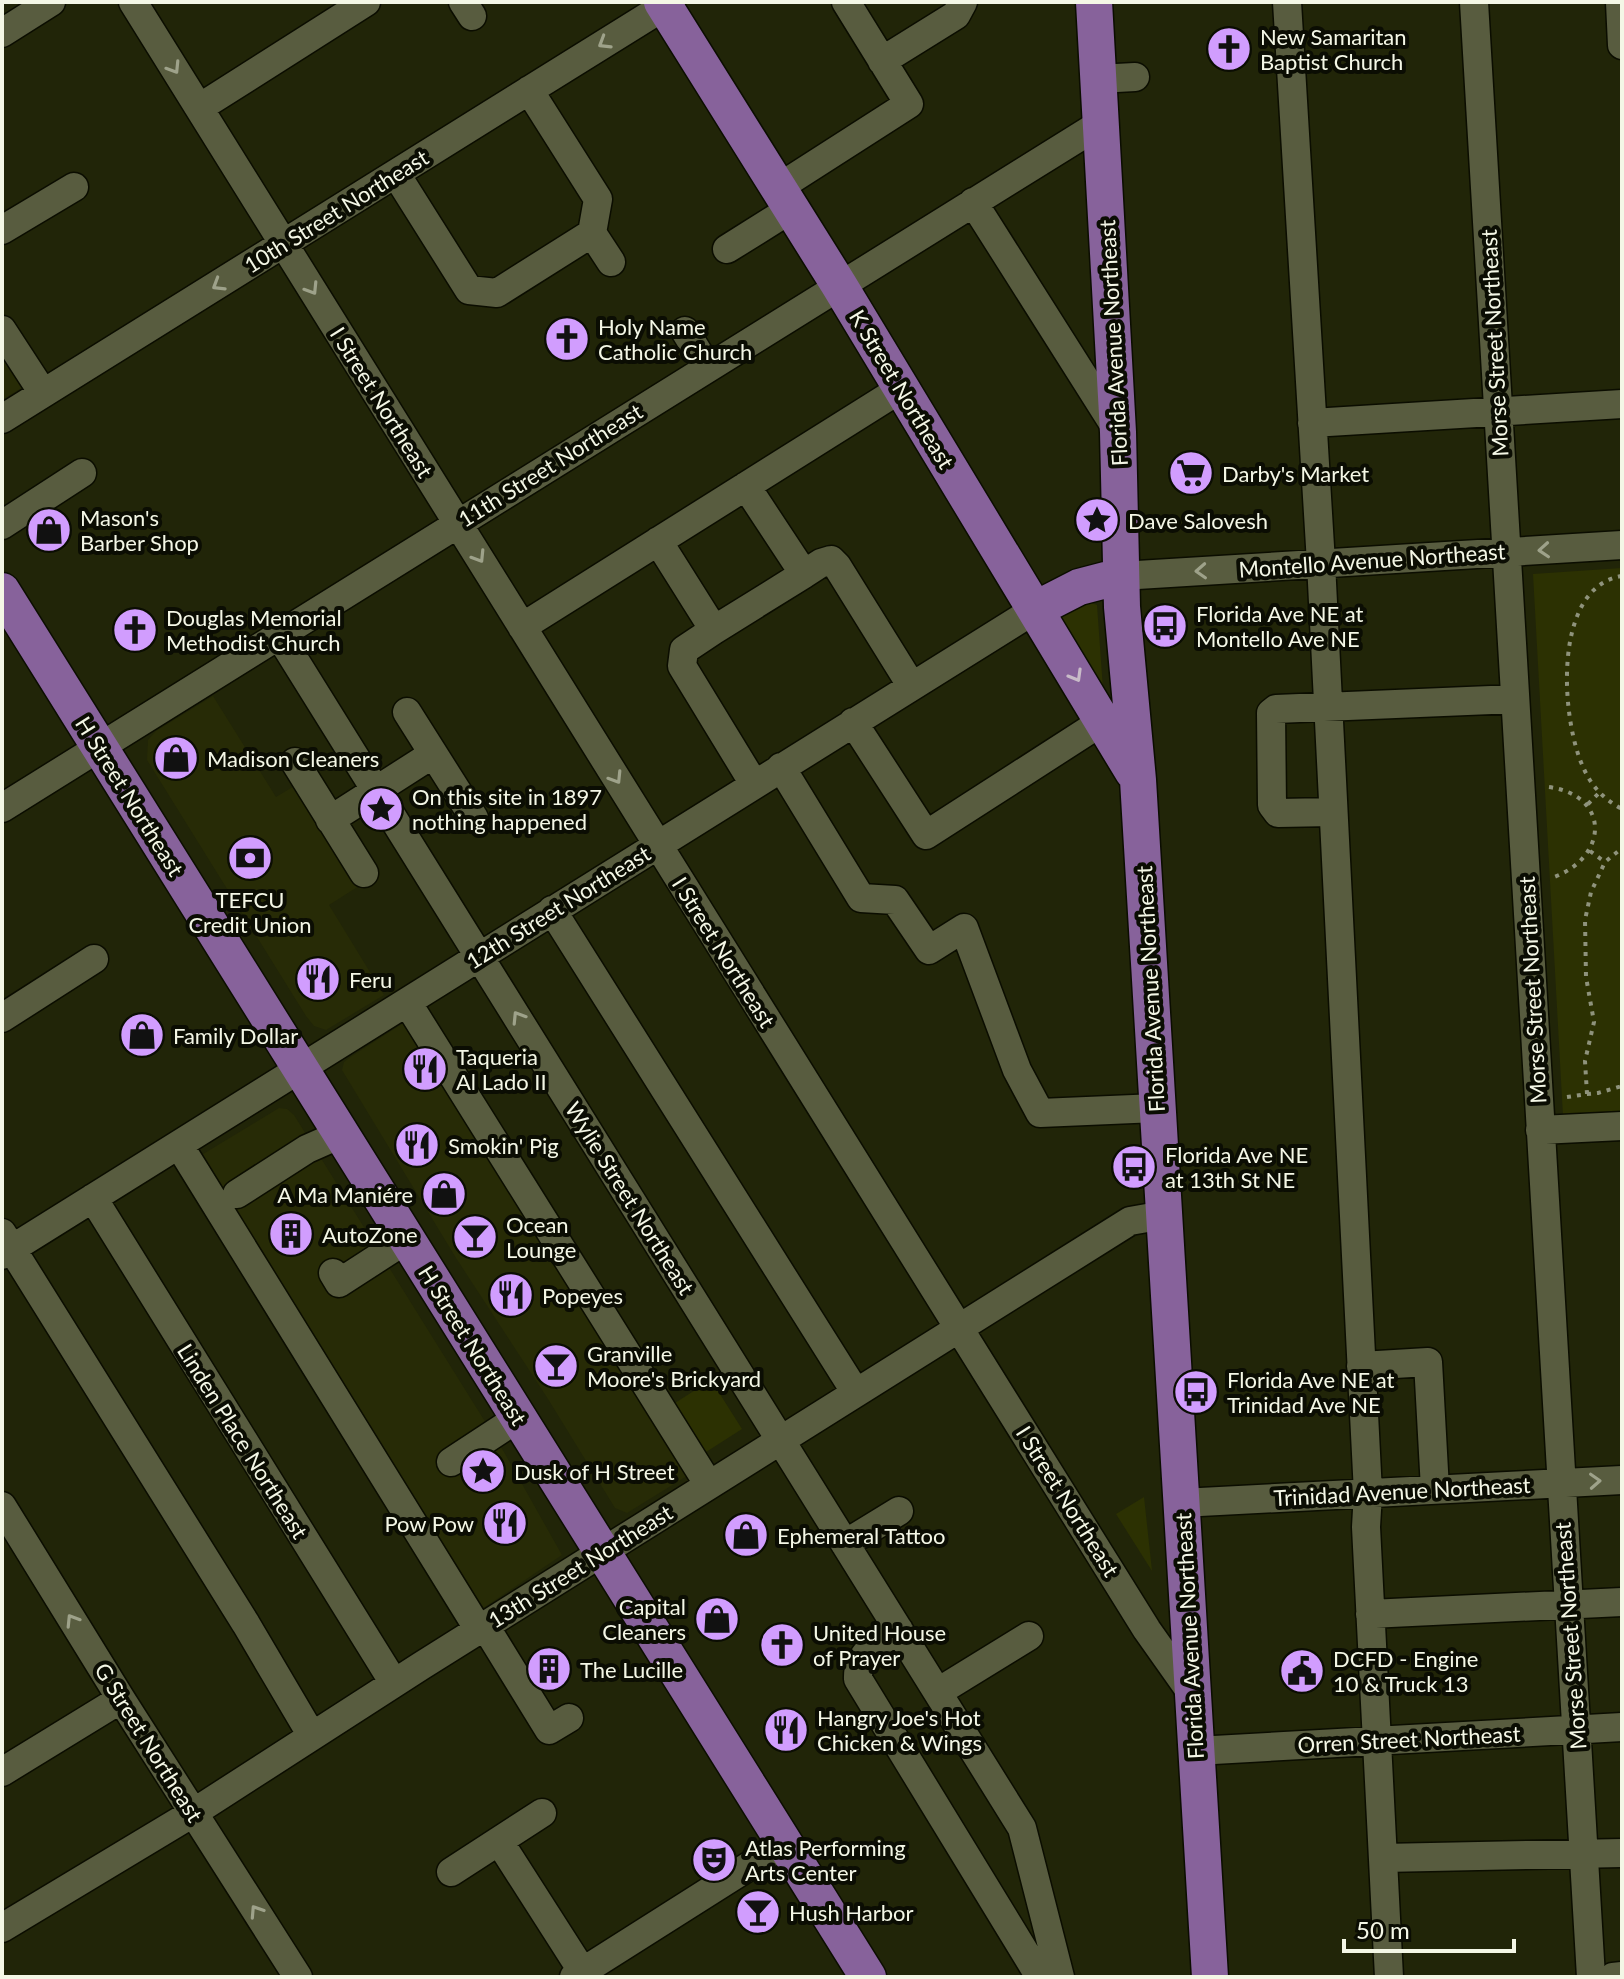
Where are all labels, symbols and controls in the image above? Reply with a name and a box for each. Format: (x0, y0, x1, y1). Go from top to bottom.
place label: New Samaritan Baptist Church (1260, 23, 1407, 75)
church icon: New Samaritan Baptist Church (1205, 25, 1253, 73)
one-way arrow (598, 34, 613, 49)
one-way arrow (165, 59, 180, 74)
street label: 10th Street Northeast (239, 143, 433, 279)
street label: Florida Avenue Northeast (1093, 219, 1133, 467)
street label: Morse Street Northeast (1475, 228, 1513, 458)
one-way arrow (212, 275, 226, 290)
one-way arrow (302, 280, 317, 295)
street label: K Street Northeast (844, 305, 960, 474)
place label: Holy Name Catholic Church (598, 313, 752, 365)
church icon: Holy Name Catholic Church (543, 315, 591, 363)
street label: I Street Northeast (325, 322, 439, 482)
street label: 11th Street Northeast (453, 397, 647, 533)
supermarket icon: Darby's Market (1167, 449, 1215, 497)
place label: Darby's Market (1222, 460, 1369, 487)
place icon: Dave Salovesh (1073, 496, 1121, 544)
place label: Mason's Barber Shop (80, 504, 199, 556)
shop icon: Mason's Barber Shop (25, 506, 73, 554)
place label: Dave Salovesh (1128, 507, 1268, 534)
street label: Montello Avenue Northeast (1238, 537, 1506, 583)
one-way arrow (1537, 541, 1550, 558)
one-way arrow (469, 549, 484, 563)
one-way arrow (1194, 562, 1207, 579)
place label: Florida Ave NE at Montello Ave NE (1196, 600, 1364, 652)
bus stop icon: Florida Ave NE at Montello Ave NE (1141, 602, 1189, 650)
place label: Douglas Memorial Methodist Church (166, 604, 342, 656)
church icon: Douglas Memorial Methodist Church (111, 606, 159, 654)
one-way arrow (1066, 667, 1082, 682)
street label: H Street Northeast (70, 711, 190, 881)
shop icon: Madison Cleaners (152, 734, 200, 782)
place label: Madison Cleaners (207, 745, 379, 772)
one-way arrow (606, 769, 621, 784)
place label: On this site in 1897 nothing happened (412, 783, 602, 835)
place icon: On this site in 1897 nothing happened (357, 785, 405, 833)
bank icon: TEFCU Credit Union (226, 834, 274, 882)
street label: 12th Street Northeast (461, 839, 655, 975)
street label: Florida Avenue Northeast (1130, 865, 1170, 1113)
street label: I Street Northeast (667, 872, 781, 1032)
street label: Morse Street Northeast (1513, 875, 1551, 1105)
place label: TEFCU Credit Union (188, 886, 312, 938)
restaurant icon: Feru (294, 955, 342, 1003)
place label: Feru (349, 966, 392, 993)
shop icon: Family Dollar (118, 1011, 166, 1059)
one-way arrow (512, 1011, 527, 1026)
place label: Family Dollar (173, 1022, 298, 1049)
place label: Taqueria Al Lado II (456, 1043, 547, 1095)
restaurant icon: Taqueria Al Lado II (401, 1045, 449, 1093)
street label: Wylie Street Northeast (560, 1097, 700, 1299)
restaurant icon: Smokin' Pig (393, 1121, 441, 1169)
place label: Smokin' Pig (448, 1132, 559, 1159)
place label: Florida Ave NE at 13th St NE (1165, 1141, 1308, 1193)
bus stop icon: Florida Ave NE at 13th St NE (1110, 1143, 1158, 1191)
shop icon: A Ma Maniére (420, 1170, 468, 1218)
place label: A Ma Maniére (277, 1181, 413, 1208)
building icon: AutoZone (267, 1210, 315, 1258)
place label: Ocean Lounge (506, 1211, 576, 1263)
bar icon: Ocean Lounge (451, 1213, 499, 1261)
place label: AutoZone (322, 1221, 418, 1248)
street label: H Street Northeast (413, 1260, 533, 1430)
restaurant icon: Popeyes (487, 1271, 535, 1319)
place label: Popeyes (542, 1282, 623, 1309)
street label: Linden Place Northeast (172, 1339, 314, 1543)
place label: Granville Moore's Brickyard (587, 1340, 761, 1392)
bar icon: Granville Moore's Brickyard (532, 1342, 580, 1390)
place label: Florida Ave NE at Trinidad Ave NE (1227, 1366, 1395, 1418)
bus stop icon: Florida Ave NE at Trinidad Ave NE (1172, 1368, 1220, 1416)
street label: I Street Northeast (1011, 1421, 1125, 1581)
place icon: Dusk of H Street (459, 1447, 507, 1495)
place label: Dusk of H Street (514, 1458, 675, 1485)
street label: Trinidad Avenue Northeast (1273, 1471, 1531, 1511)
one-way arrow (1589, 1473, 1602, 1490)
street label: 13th Street Northeast (483, 1498, 677, 1634)
restaurant icon: Pow Pow (481, 1499, 529, 1547)
place label: Pow Pow (384, 1510, 474, 1537)
shop icon: Ephemeral Tattoo (722, 1511, 770, 1559)
street label: Florida Avenue Northeast (1169, 1512, 1209, 1760)
street label: Morse Street Northeast (1549, 1521, 1591, 1751)
place label: Ephemeral Tattoo (777, 1522, 945, 1549)
place label: Capital Cleaners (602, 1593, 686, 1645)
shop icon: Capital Cleaners (693, 1595, 741, 1643)
one-way arrow (67, 1614, 82, 1629)
place label: United House of Prayer (813, 1619, 946, 1671)
church icon: United House of Prayer (758, 1621, 806, 1669)
building icon: The Lucille (525, 1645, 573, 1693)
place label: DCFD - Engine 10 & Truck 13 (1333, 1645, 1478, 1697)
public building icon: DCFD - Engine 10 & Truck 13 (1278, 1647, 1326, 1695)
place label: The Lucille (580, 1656, 683, 1683)
street label: G Street Northeast (89, 1658, 209, 1827)
place label: Hangry Joe's Hot Chicken & Wings (817, 1704, 982, 1756)
restaurant icon: Hangry Joe's Hot Chicken & Wings (762, 1706, 810, 1754)
street label: Orren Street Northeast (1297, 1720, 1521, 1758)
place label: Atlas Performing Arts Center (745, 1834, 906, 1886)
theatre icon: Atlas Performing Arts Center (690, 1836, 738, 1884)
bar icon: Hush Harbor (734, 1888, 782, 1936)
place label: Hush Harbor (789, 1899, 914, 1926)
scale bar (1344, 1903, 1514, 1953)
one-way arrow (250, 1905, 265, 1920)
text: 50 m (1356, 1915, 1410, 1944)

